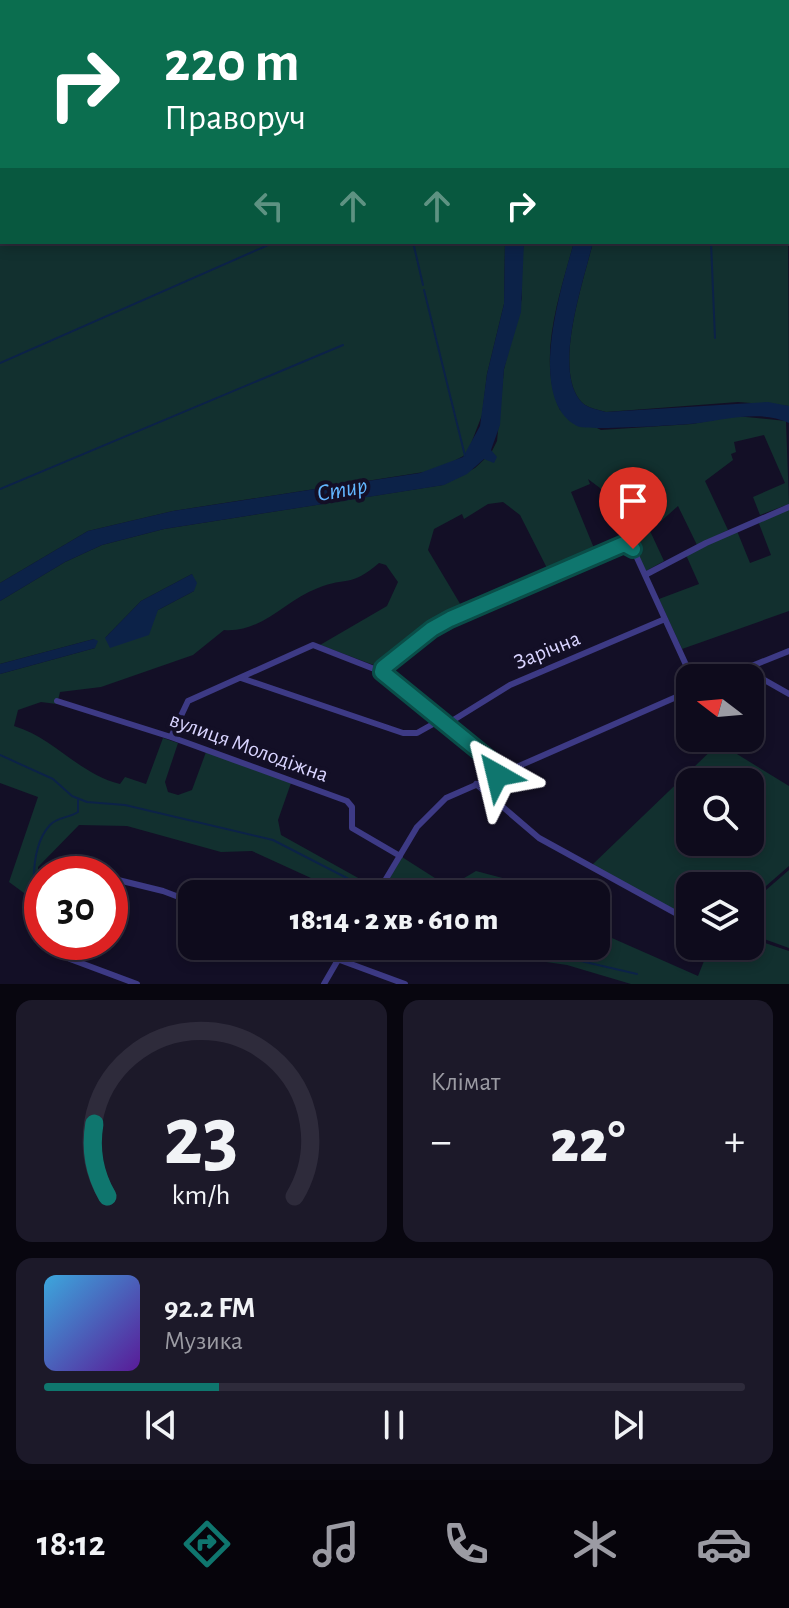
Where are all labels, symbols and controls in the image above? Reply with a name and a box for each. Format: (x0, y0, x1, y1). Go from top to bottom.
icon: right (32, 32, 136, 136)
text: 220 m (164, 35, 300, 91)
text: Праворуч (164, 100, 306, 136)
icon: left (247, 184, 291, 228)
icon: ahead (331, 184, 375, 228)
icon: ahead (415, 184, 459, 228)
icon: right (499, 184, 543, 228)
pin (599, 467, 667, 549)
water label: Стир (315, 474, 369, 506)
icon: arrive (611, 479, 655, 523)
street label: Зарічна (511, 627, 583, 673)
north arrow (676, 664, 764, 752)
map controls (676, 664, 764, 960)
street label: вулиця Молодіжна (167, 708, 331, 786)
position arrow (455, 733, 539, 817)
button: search (676, 768, 764, 856)
speed limit sign: 30 (24, 856, 128, 960)
button: layers (676, 872, 764, 960)
text: 18:14 · 2 хв · 610 m (290, 905, 498, 935)
text: Клімат (431, 1069, 500, 1095)
text: 23 (164, 1096, 239, 1180)
text: 22° (550, 1113, 625, 1173)
text: − (431, 1120, 452, 1164)
text: + (724, 1120, 745, 1164)
text: km/h (172, 1181, 231, 1210)
text: 92.2 FM (164, 1293, 255, 1323)
text: Музика (164, 1328, 243, 1354)
icon: previous (139, 1403, 183, 1447)
icon: pause (372, 1403, 416, 1447)
icon: next (606, 1403, 650, 1447)
icon: directions (179, 1516, 235, 1572)
icon: music (308, 1516, 364, 1572)
icon: phone (438, 1516, 494, 1572)
icon: climate (567, 1516, 623, 1572)
icon: car (696, 1516, 752, 1572)
text: 18:12 (37, 1526, 106, 1562)

